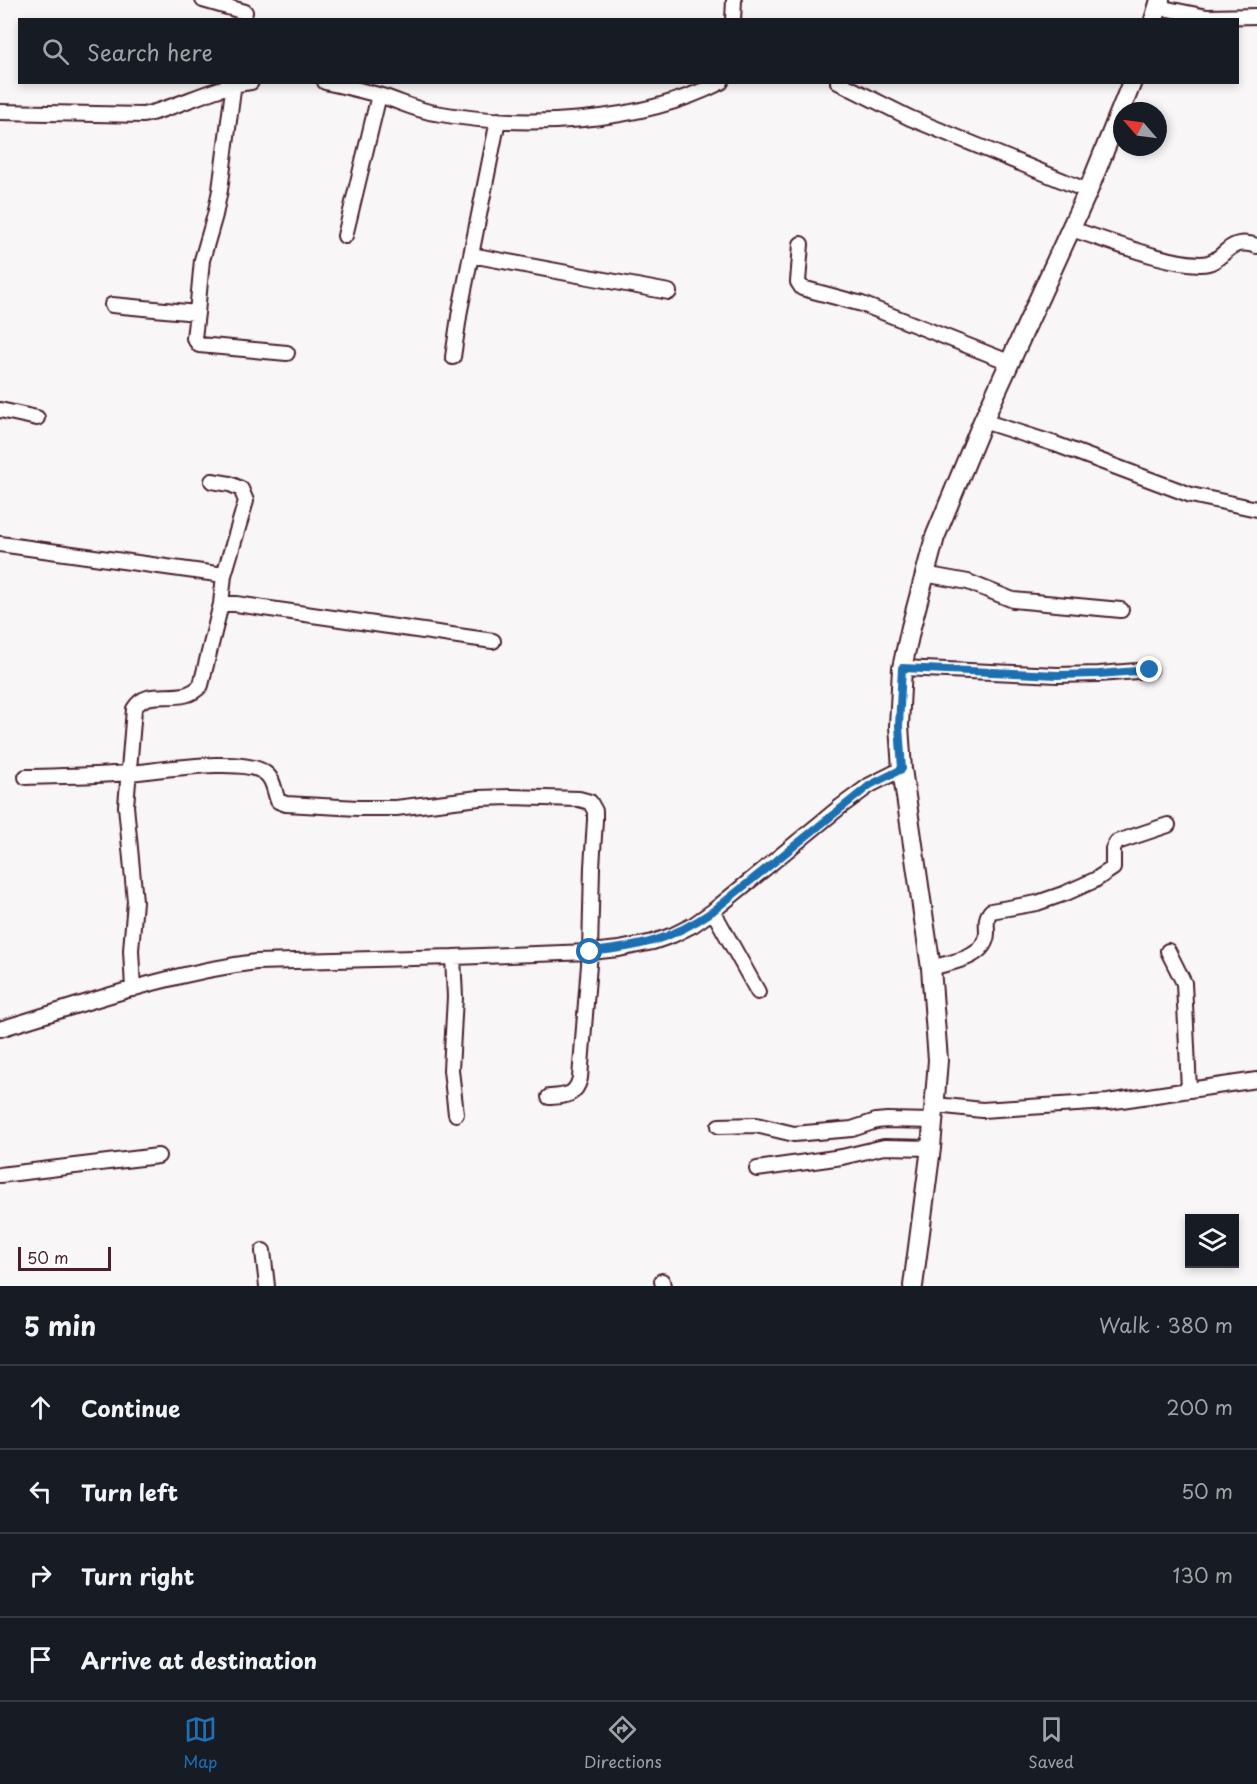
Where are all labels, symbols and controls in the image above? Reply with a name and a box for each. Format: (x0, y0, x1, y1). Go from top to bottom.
search box (18, 18, 1239, 84)
icon: search (39, 35, 72, 68)
text: Search here (87, 35, 213, 68)
north arrow (1113, 102, 1167, 156)
route end (1136, 656, 1162, 682)
route start (576, 938, 602, 964)
map controls (1185, 1214, 1239, 1268)
button: layers (1185, 1214, 1239, 1268)
scale bar (18, 1244, 111, 1272)
text: 50 m (27, 1245, 68, 1269)
text: 5 min (24, 1306, 96, 1345)
text: Walk · 380 m (1099, 1310, 1233, 1340)
icon: ahead (24, 1391, 57, 1424)
text: Continue (81, 1391, 180, 1424)
text: 200 m (1166, 1392, 1233, 1422)
icon: left (24, 1475, 57, 1508)
text: Turn left (81, 1475, 178, 1508)
text: 50 m (1181, 1476, 1233, 1506)
icon: right (24, 1559, 57, 1592)
text: Turn right (81, 1559, 194, 1592)
text: 130 m (1173, 1560, 1233, 1590)
icon: arrive (24, 1643, 57, 1676)
text: Arrive at destination (81, 1643, 317, 1676)
tab: Map (183, 1713, 217, 1773)
tab: Directions (584, 1713, 662, 1773)
tab: Saved (1028, 1713, 1074, 1773)

